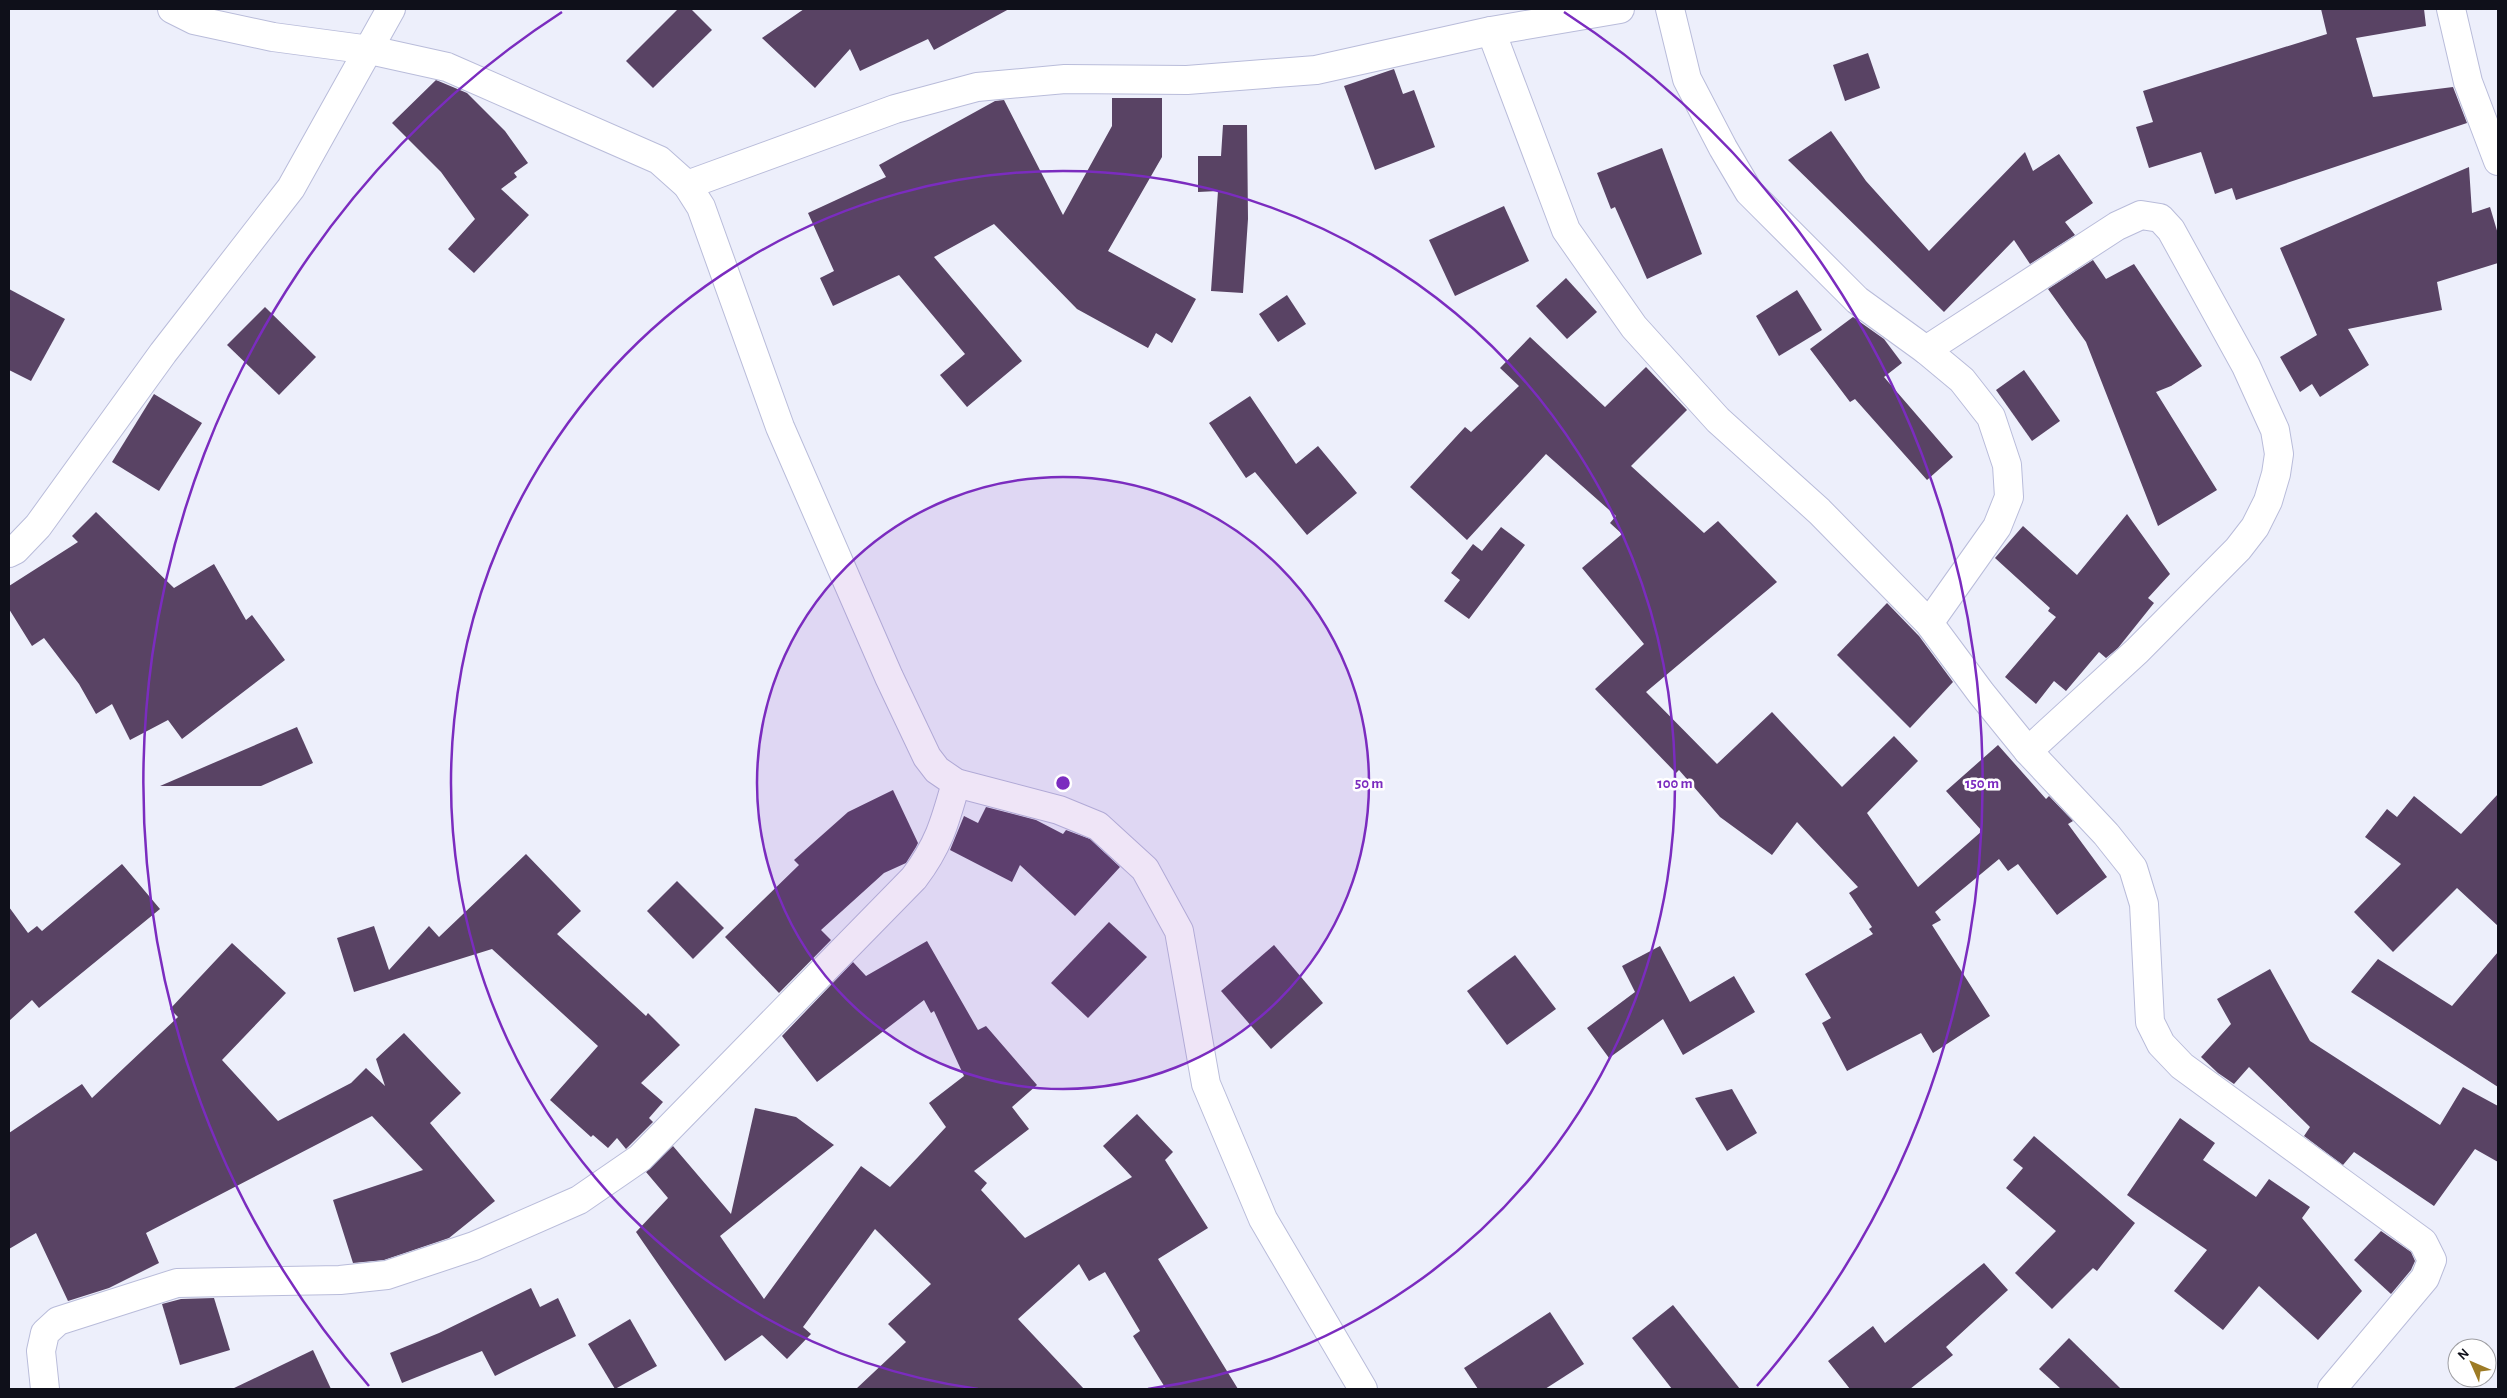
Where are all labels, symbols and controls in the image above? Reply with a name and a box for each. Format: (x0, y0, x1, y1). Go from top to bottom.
centre of rings (1054, 774, 1072, 792)
text: 50 m (1355, 776, 1383, 791)
text: 100 m (1657, 776, 1693, 791)
text: 150 m (1965, 776, 1999, 791)
north arrow (2447, 1338, 2497, 1388)
text: N (2455, 1346, 2472, 1363)

